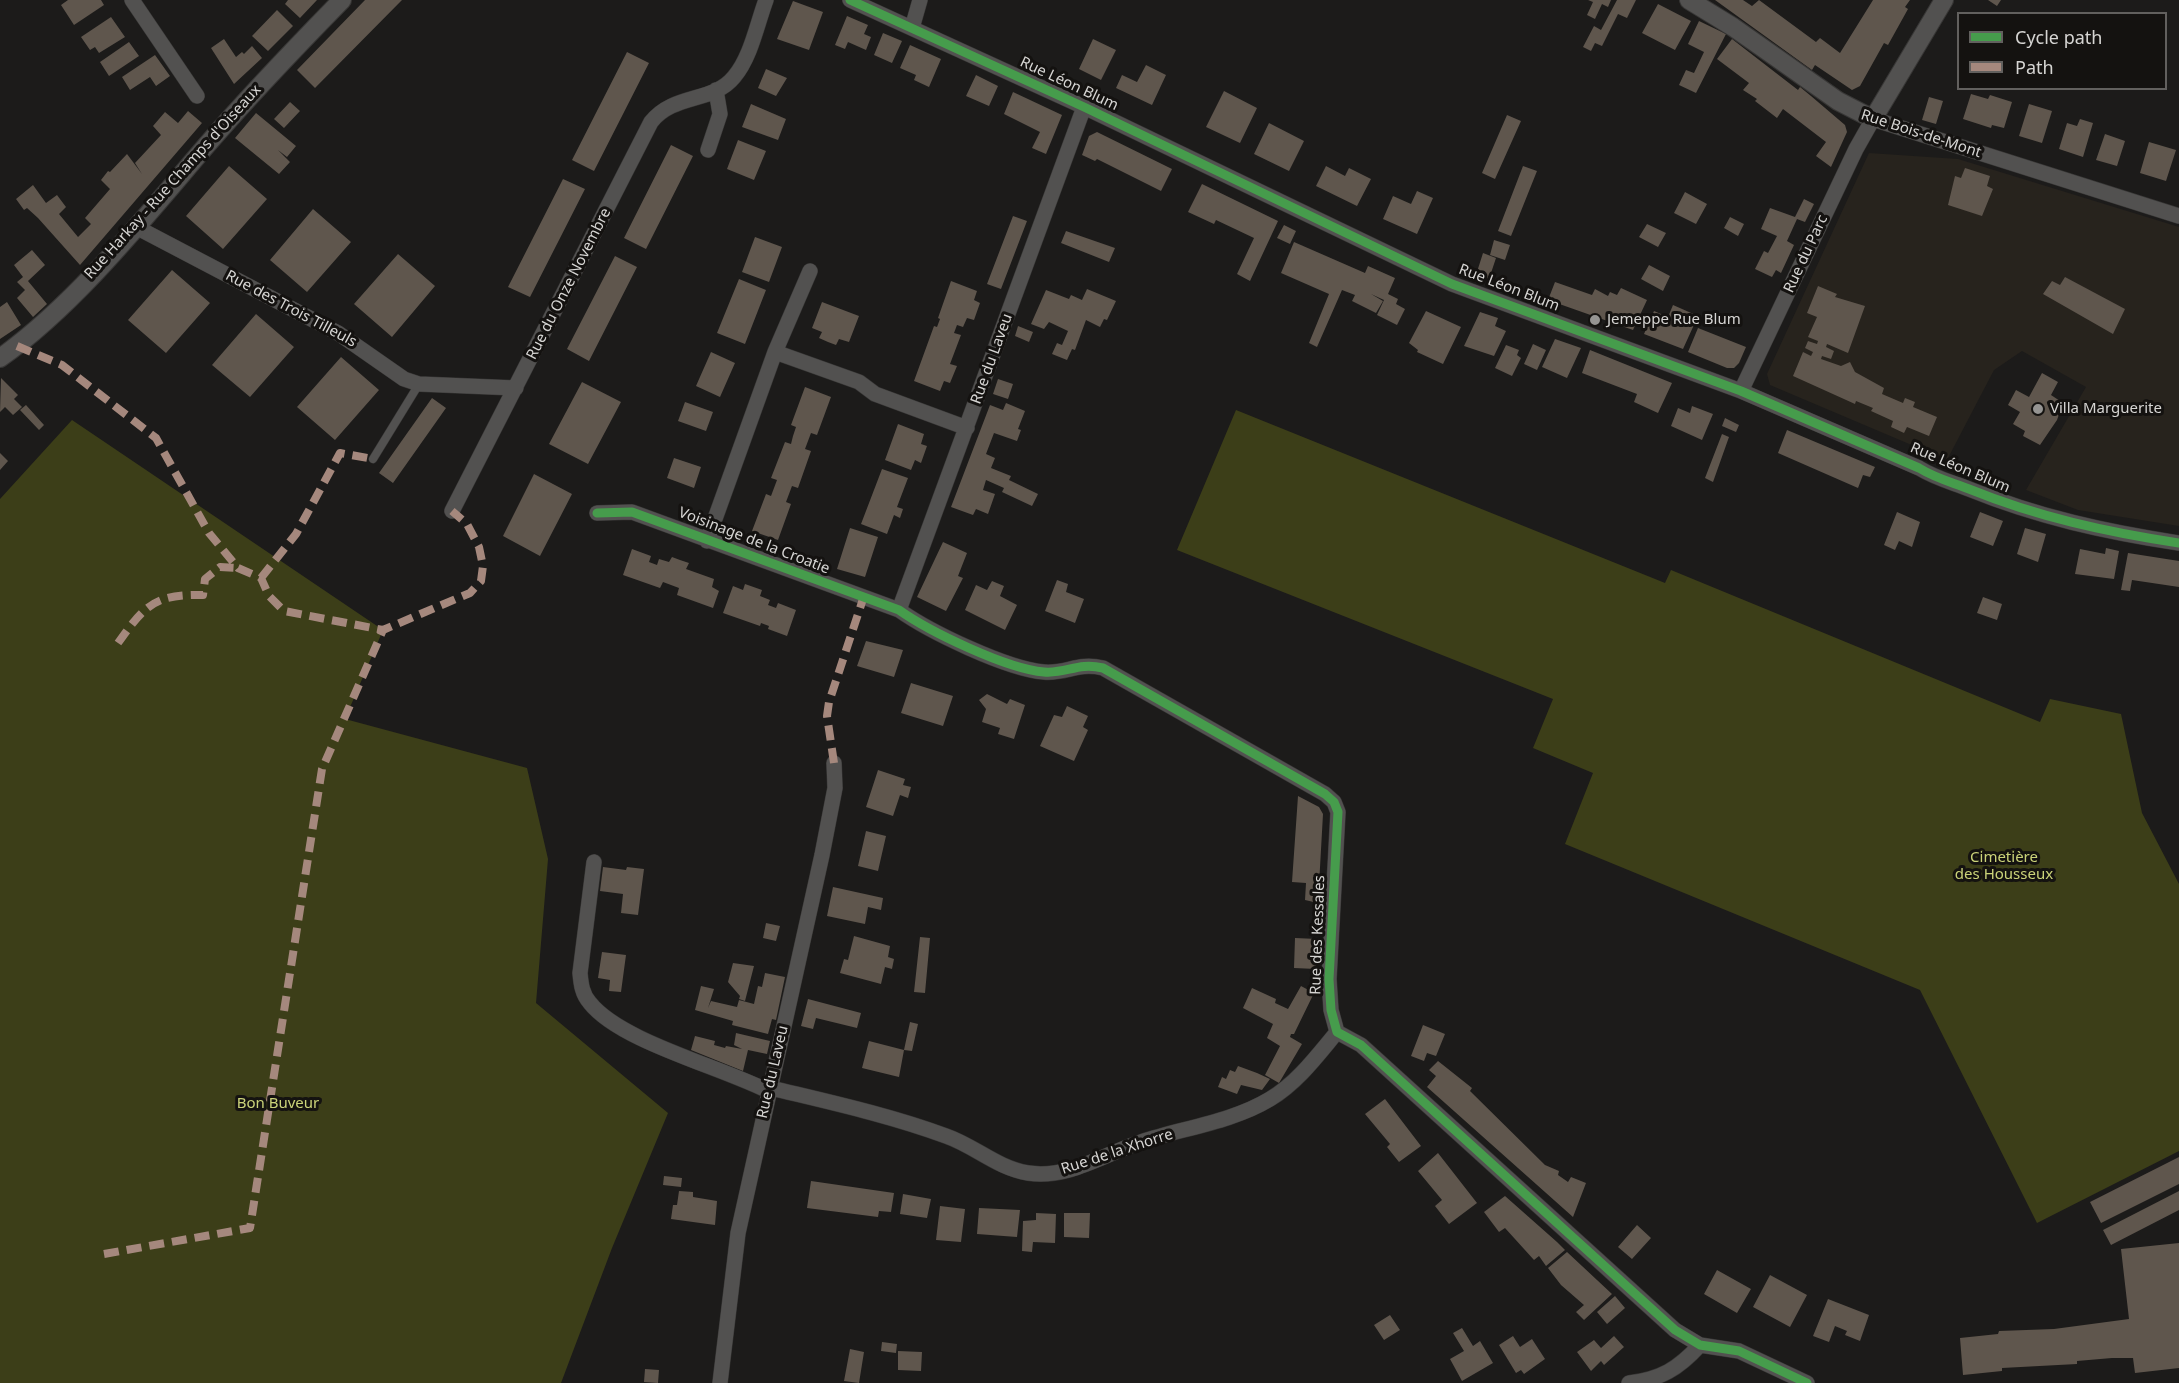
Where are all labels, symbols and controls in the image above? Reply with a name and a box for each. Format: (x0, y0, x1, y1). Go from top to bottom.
legend (1957, 12, 2167, 90)
text: Cycle path (2015, 25, 2102, 49)
street label: Rue Léon Blum (1017, 53, 1121, 115)
text: Path (2015, 55, 2054, 79)
street label: Rue Harkay - Rue Champs d'Oiseaux (81, 81, 265, 283)
street label: Rue Bois-de-Mont (1859, 106, 1983, 162)
street label: Rue du Onze Novembre (523, 205, 615, 363)
street label: Rue du Parc (1780, 212, 1832, 296)
street label: Rue Léon Blum (1456, 261, 1562, 315)
street label: Rue des Trois Tilleuls (222, 267, 360, 351)
street label: Rue du Laveu (967, 311, 1017, 407)
place label: Jemeppe Rue Blum (1607, 311, 1741, 329)
marker: Jemeppe Rue Blum (1588, 313, 1602, 327)
place label: Villa Marguerite (2050, 400, 2162, 418)
marker: Villa Marguerite (2031, 402, 2045, 416)
street label: Rue Léon Blum (1907, 439, 2013, 497)
street label: Voisinage de la Croatie (676, 504, 832, 578)
park label: Cimetière des Housseux (1955, 849, 2053, 884)
street label: Rue des Kessales (1307, 875, 1329, 995)
street label: Rue du Laveu (754, 1024, 792, 1120)
park label: Bon Buveur (237, 1095, 319, 1113)
street label: Rue de la Xhorre (1059, 1125, 1175, 1179)

